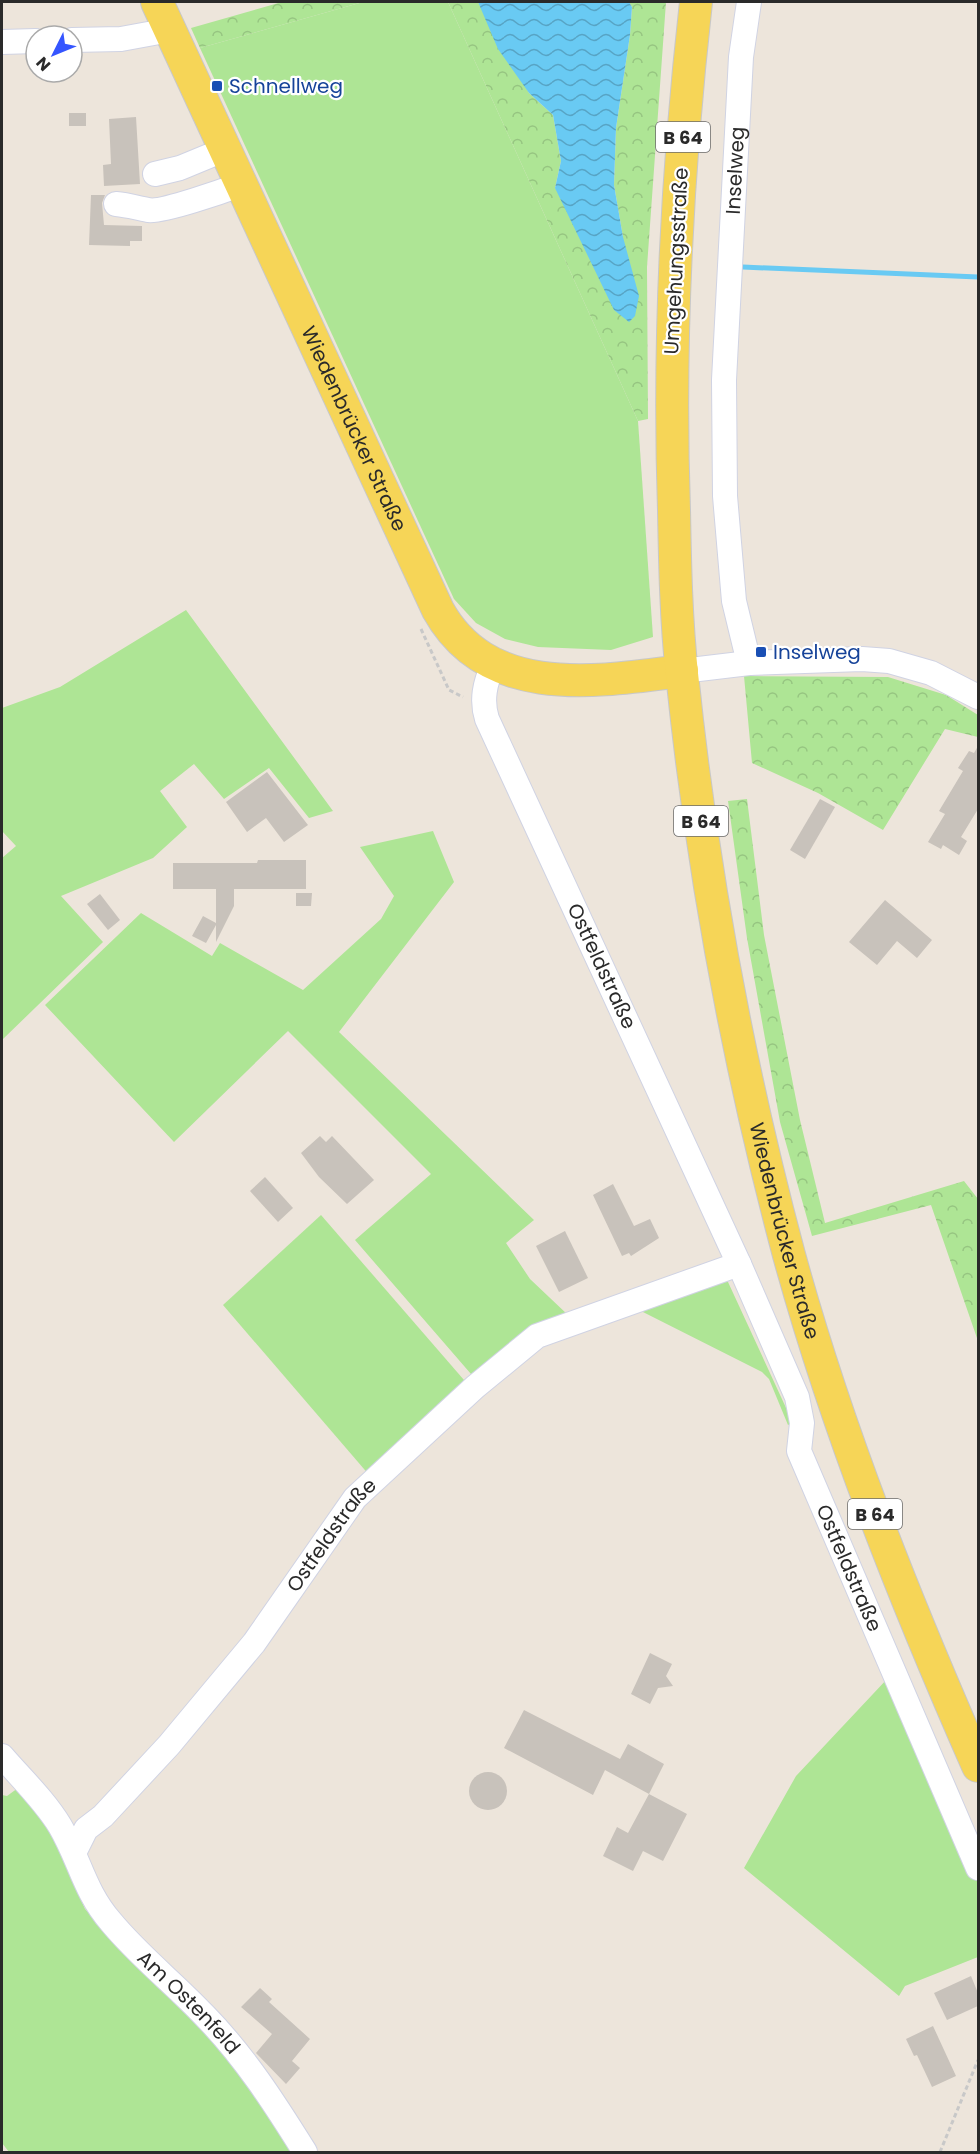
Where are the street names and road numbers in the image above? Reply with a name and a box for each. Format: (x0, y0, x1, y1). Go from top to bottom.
road number: B 64 (656, 122, 710, 152)
street label: Inselweg (719, 126, 751, 215)
street label: Umgehungsstraße (657, 167, 695, 355)
street label: Wiedenbrücker Straße (295, 321, 414, 536)
road number: B 64 (674, 806, 728, 836)
street label: Ostfeldstraße (561, 899, 643, 1033)
street label: Wiedenbrücker Straße (743, 1120, 827, 1343)
street label: Ostfeldstraße (280, 1471, 382, 1597)
road number: B 64 (848, 1499, 902, 1529)
street label: Ostfeldstraße (810, 1500, 889, 1636)
street label: Am Ostenfeld (131, 1944, 247, 2060)

